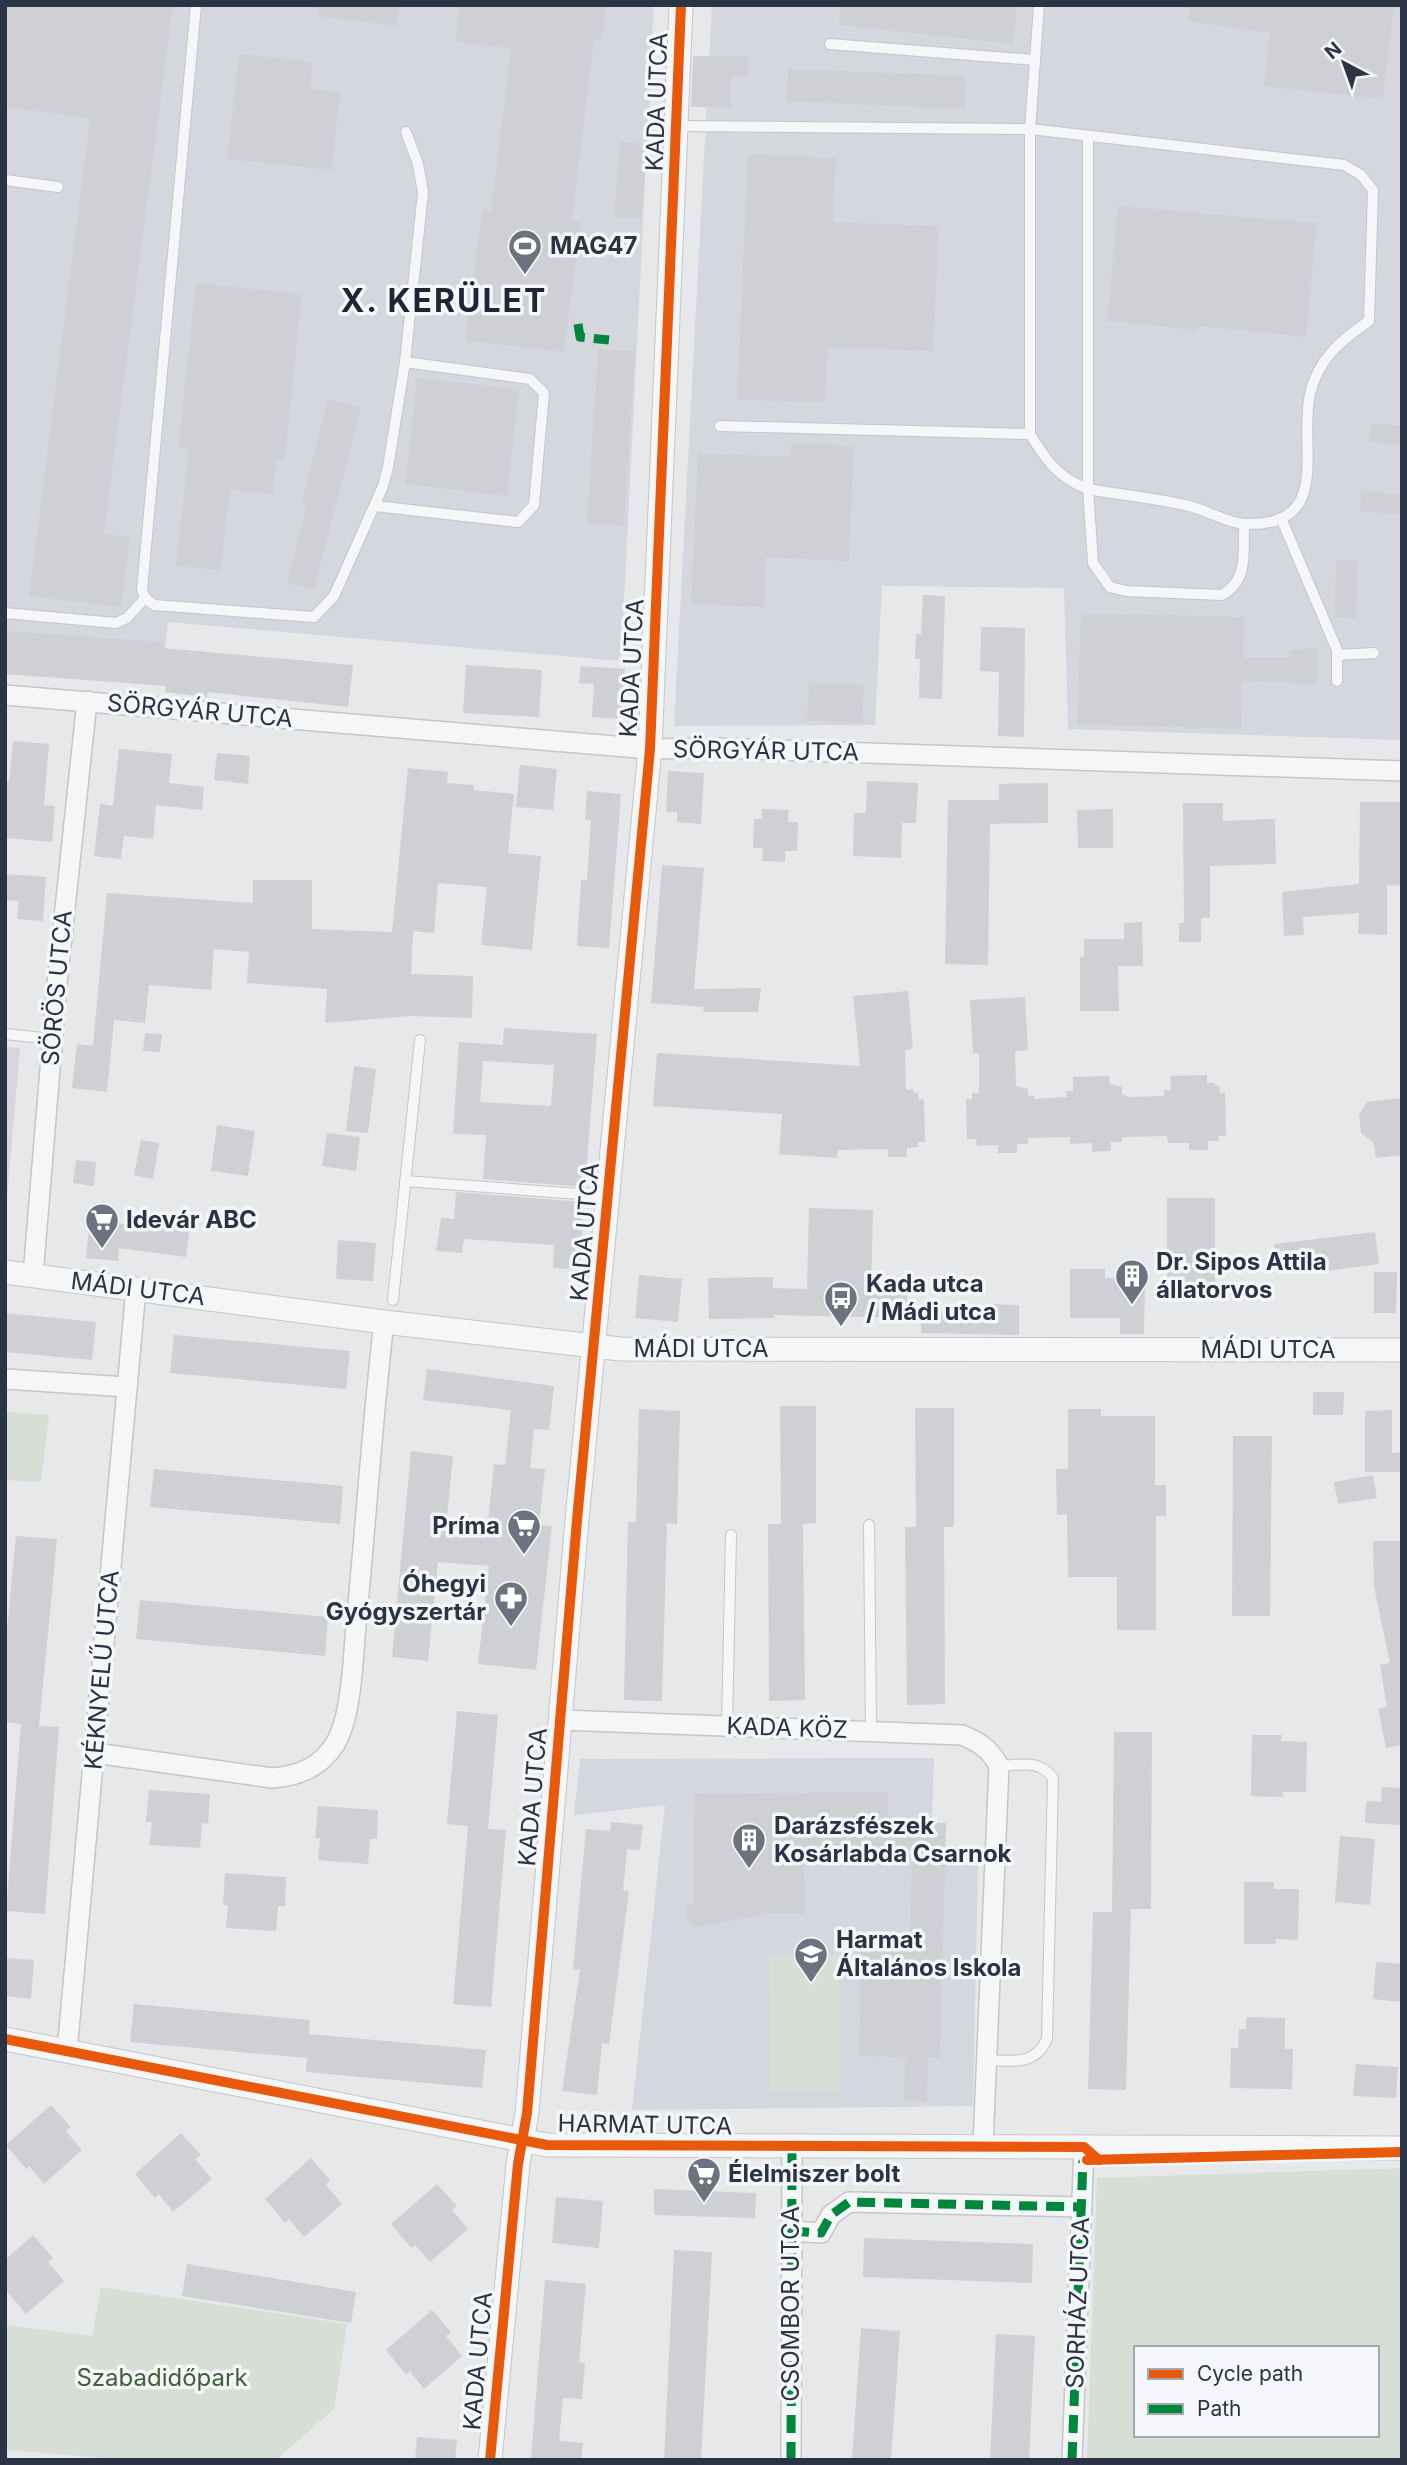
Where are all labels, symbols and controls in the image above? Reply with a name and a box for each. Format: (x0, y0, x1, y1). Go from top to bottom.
north arrow (1309, 28, 1379, 98)
street label: KADA UTCA (640, 32, 673, 172)
text: N (1320, 37, 1346, 64)
sports icon: MAG47 (506, 227, 544, 276)
place label: MAG47 (550, 231, 638, 260)
district label: X. KERÜLET (341, 281, 547, 320)
street label: KADA UTCA (613, 598, 650, 738)
street label: SÖRGYÁR UTCA (106, 687, 294, 733)
street label: SÖRGYÁR UTCA (673, 733, 859, 767)
street label: SÖRÖS UTCA (35, 909, 78, 1067)
street label: KADA UTCA (564, 1162, 605, 1302)
supermarket icon: Idevár ABC (83, 1201, 121, 1250)
place label: Idevár ABC (126, 1205, 257, 1234)
place label: Dr. Sipos Attila állatorvos (1156, 1247, 1327, 1304)
building icon: Dr. Sipos Attila állatorvos (1113, 1257, 1151, 1306)
street label: MÁDI UTCA (69, 1265, 207, 1311)
place label: Kada utca / Mádi utca (866, 1269, 996, 1326)
bus stop icon: Kada utca / Mádi utca (822, 1279, 860, 1328)
street label: MÁDI UTCA (633, 1333, 769, 1363)
street label: MÁDI UTCA (1200, 1334, 1336, 1364)
supermarket icon: Príma (505, 1507, 543, 1556)
place label: Príma (432, 1511, 500, 1540)
street label: KÉKNYELŰ UTCA (77, 1569, 125, 1771)
place label: Óhegyi Gyógyszertár (326, 1569, 486, 1626)
pharmacy icon: Óhegyi Gyógyszertár (492, 1579, 530, 1628)
street label: KADA KÖZ (726, 1711, 848, 1744)
street label: KADA UTCA (512, 1727, 553, 1867)
place label: Darázsfészek Kosárlabda Csarnok (774, 1811, 1012, 1868)
building icon: Darázsfészek Kosárlabda Csarnok (730, 1821, 768, 1870)
place label: Harmat Általános Iskola (836, 1925, 1022, 1982)
school or university icon: Harmat Általános Iskola (792, 1935, 830, 1984)
street label: HARMAT UTCA (557, 2108, 733, 2141)
supermarket icon: Élelmiszer bolt (685, 2155, 723, 2204)
place label: Élelmiszer bolt (728, 2159, 900, 2188)
street label: CSOMBOR UTCA (776, 2206, 805, 2402)
street label: SORHÁZ UTCA (1059, 2217, 1095, 2389)
street label: KADA UTCA (457, 2291, 498, 2431)
legend (1134, 2346, 1379, 2437)
text: Cycle path (1197, 2361, 1303, 2386)
park label: Szabadidőpark (76, 2363, 248, 2392)
text: Path (1197, 2396, 1242, 2421)

